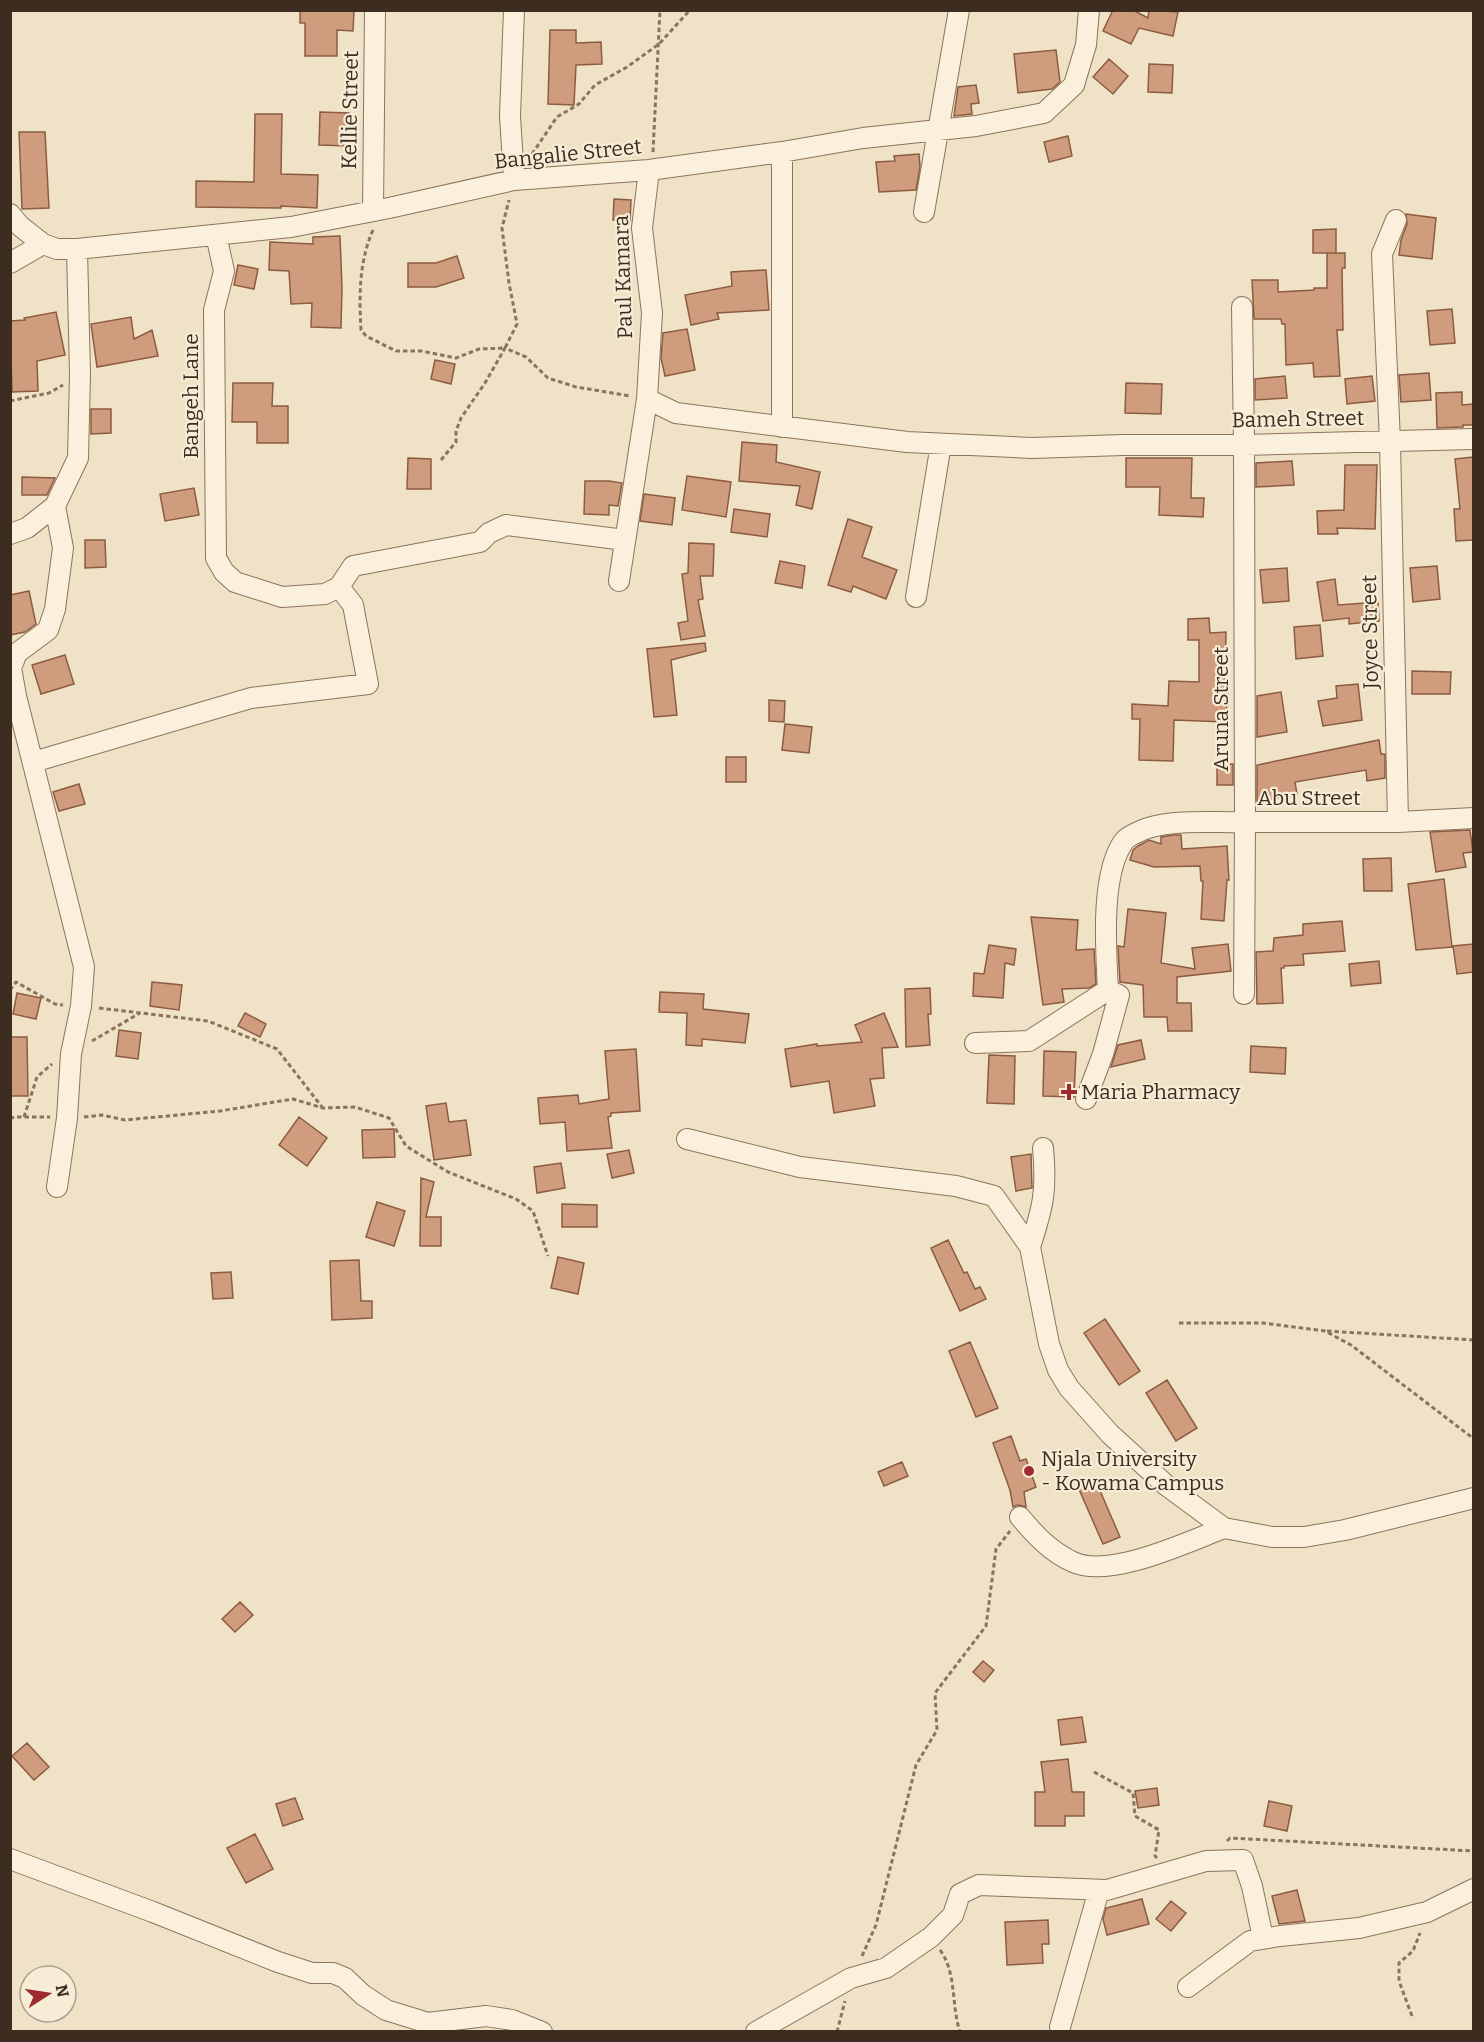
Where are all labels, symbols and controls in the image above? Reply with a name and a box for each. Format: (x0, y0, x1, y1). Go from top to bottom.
street label: Kellie Street (336, 50, 364, 170)
street label: Bangalie Street (493, 133, 643, 175)
street label: Paul Kamara (608, 214, 638, 339)
street label: Bangeh Lane (178, 333, 204, 459)
street label: Bameh Street (1231, 405, 1365, 433)
street label: Joyce Street (1356, 574, 1384, 690)
street label: Aruna Street (1208, 646, 1234, 771)
street label: Abu Street (1257, 785, 1361, 811)
place label: Maria Pharmacy (1081, 1079, 1241, 1105)
marker: Maria Pharmacy (1062, 1085, 1076, 1099)
place label: Njala University - Kowama Campus (1041, 1446, 1224, 1496)
marker: Njala University - Kowama Campus (1022, 1464, 1036, 1478)
north arrow (18, 1964, 78, 2024)
text: N (52, 1983, 73, 1999)

